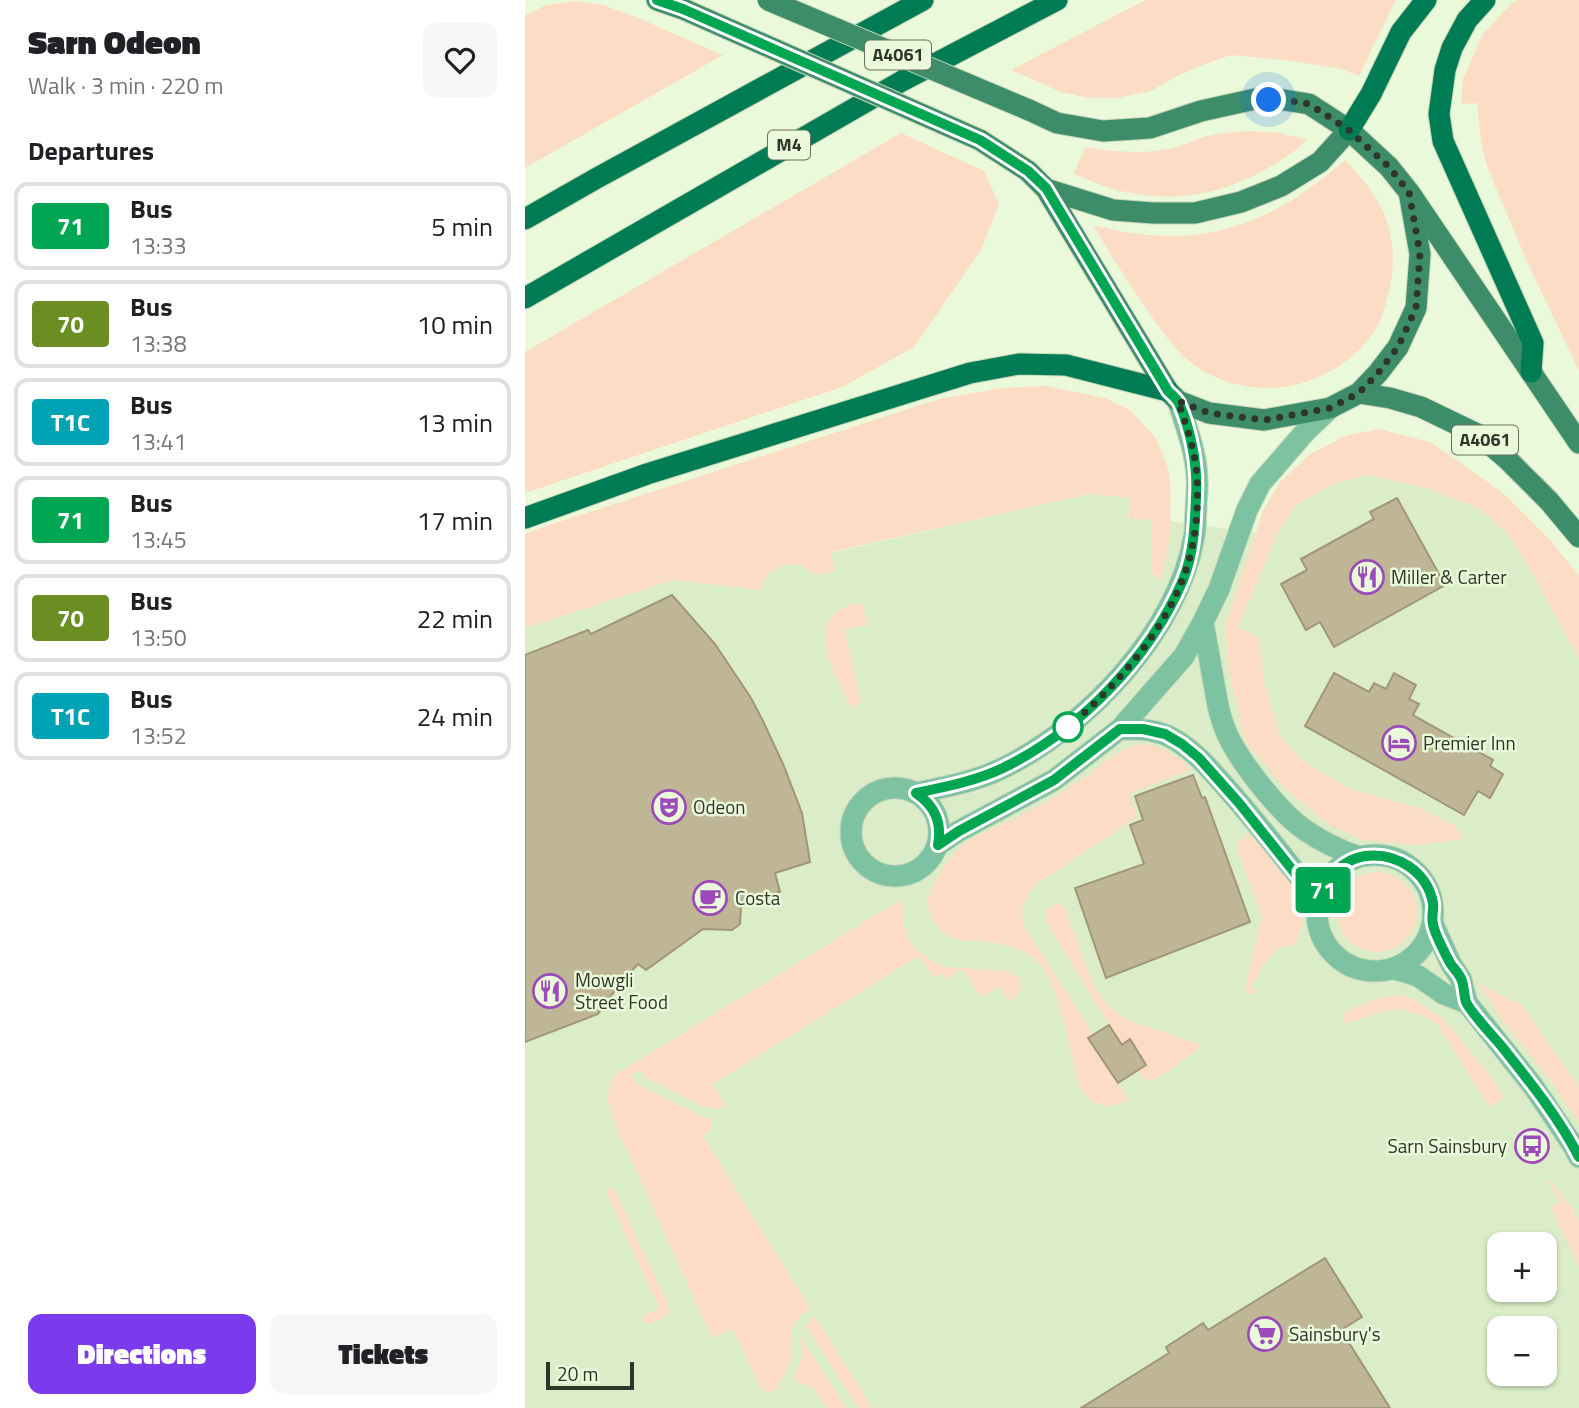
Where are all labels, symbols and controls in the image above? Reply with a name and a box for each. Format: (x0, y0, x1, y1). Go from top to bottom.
text: Sarn Odeon (28, 17, 201, 67)
button: heart (423, 23, 497, 97)
road number: A4061 (865, 40, 931, 70)
text: Walk · 3 min · 220 m (28, 68, 224, 103)
your location (1251, 82, 1286, 117)
road number: M4 (768, 130, 810, 160)
text: Departures (28, 131, 154, 170)
text: Bus (130, 189, 172, 228)
text: 5 min (431, 207, 493, 246)
text: 71 (57, 208, 84, 244)
text: 13:33 (130, 228, 187, 263)
text: Bus (130, 287, 172, 326)
text: 10 min (417, 305, 493, 344)
text: 70 (57, 306, 84, 342)
text: 13:38 (130, 326, 187, 361)
text: Bus (130, 385, 172, 424)
text: 13 min (417, 403, 493, 442)
text: T1C (51, 404, 90, 440)
text: 13:41 (130, 424, 187, 459)
road number: A4061 (1452, 426, 1518, 454)
text: Bus (130, 483, 172, 522)
text: 17 min (417, 501, 493, 540)
text: 71 (57, 502, 84, 538)
text: 13:45 (130, 522, 187, 557)
restaurant icon: Miller & Carter (1348, 558, 1386, 596)
place label: Miller & Carter (1391, 562, 1507, 591)
text: Bus (130, 581, 172, 620)
text: 22 min (417, 599, 493, 638)
text: 70 (57, 600, 84, 636)
text: 13:50 (130, 620, 187, 655)
text: Bus (130, 679, 172, 718)
text: 24 min (417, 697, 493, 736)
text: T1C (51, 698, 90, 734)
unlabelled marker (1053, 712, 1083, 742)
text: 13:52 (130, 718, 187, 753)
hotel icon: Premier Inn (1380, 724, 1418, 762)
place label: Premier Inn (1423, 728, 1516, 757)
theatre icon: Odeon (650, 788, 688, 826)
place label: Odeon (693, 792, 745, 821)
line badge: 71 (1291, 867, 1355, 913)
text: 71 (1310, 872, 1336, 908)
cafe icon: Costa (691, 879, 729, 917)
place label: Costa (735, 883, 781, 912)
place label: Mowgli Street Food (575, 965, 668, 1016)
restaurant icon: Mowgli Street Food (531, 972, 569, 1010)
bus stop icon: Sarn Sainsbury (1513, 1127, 1551, 1165)
place label: Sarn Sainsbury (1387, 1131, 1507, 1160)
map controls (1487, 1232, 1557, 1386)
button: + (1487, 1232, 1557, 1302)
button: Directions (28, 1314, 256, 1394)
button: Tickets (270, 1314, 497, 1394)
supermarket icon: Sainsbury's (1246, 1315, 1284, 1353)
button: − (1487, 1316, 1557, 1386)
place label: Sainsbury's (1289, 1319, 1381, 1348)
scale bar (546, 1359, 633, 1391)
text: 20 m (557, 1359, 598, 1388)

